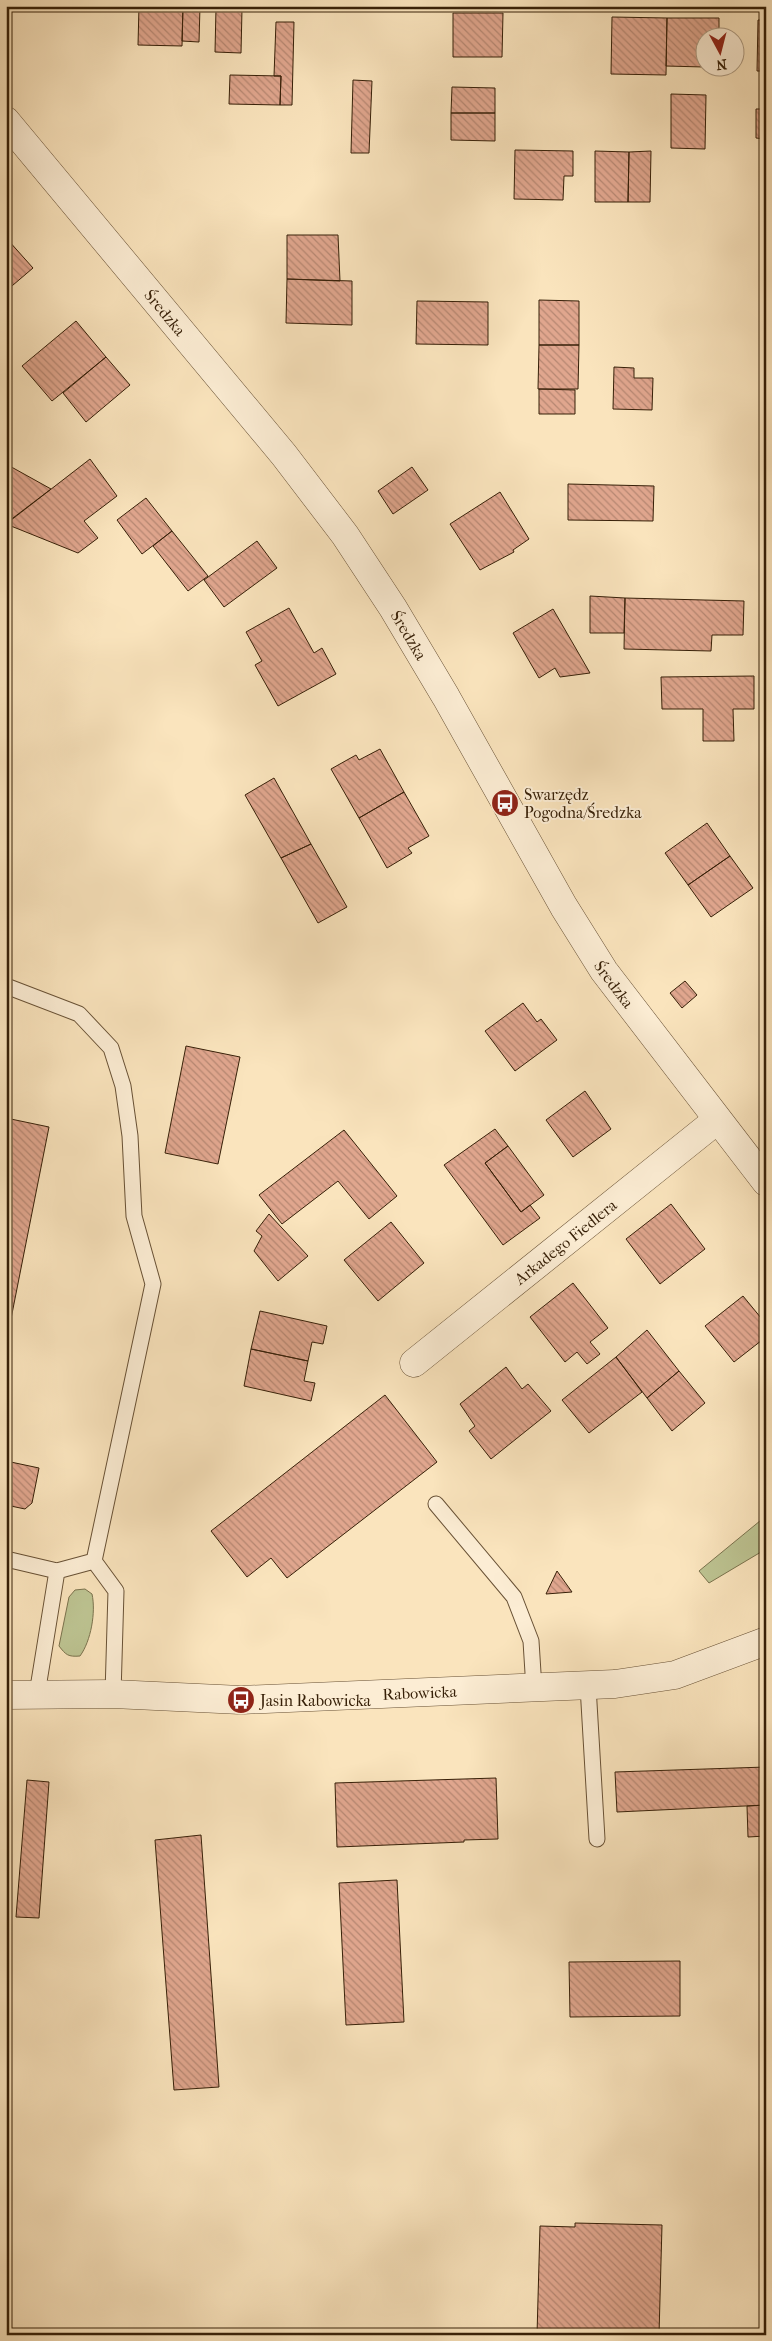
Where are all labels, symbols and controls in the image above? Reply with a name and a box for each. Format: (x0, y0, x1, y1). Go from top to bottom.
north arrow (694, 28, 744, 78)
text: N (715, 55, 728, 74)
street label: Średzka (140, 285, 190, 340)
street label: Średzka (387, 607, 431, 664)
place label: Swarzędz Pogodna/Średzka (524, 785, 642, 822)
bus stop icon: Swarzędz Pogodna/Średzka (490, 788, 520, 818)
street label: Średzka (590, 957, 638, 1012)
street label: Arkadego Fiedlera (510, 1195, 621, 1289)
street label: Rabowicka (382, 1682, 458, 1704)
bus stop icon: Jasin Rabowicka (226, 1685, 256, 1715)
place label: Jasin Rabowicka (258, 1691, 372, 1710)

